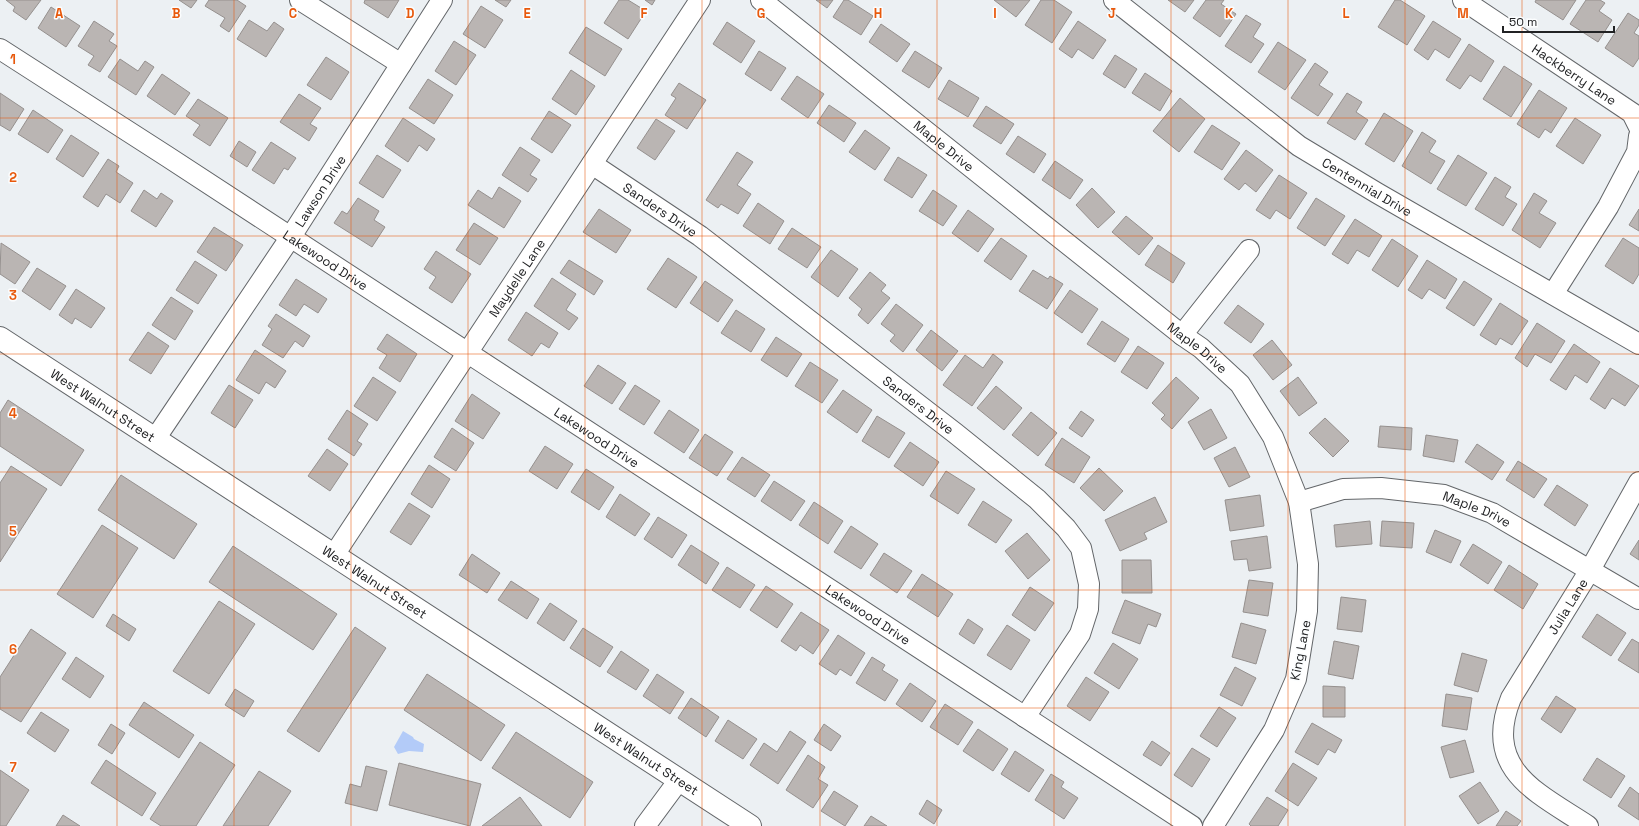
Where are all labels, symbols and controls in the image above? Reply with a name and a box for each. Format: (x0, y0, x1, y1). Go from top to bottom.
text: A (55, 5, 64, 22)
text: B (172, 5, 181, 22)
text: C (289, 5, 297, 22)
text: D (406, 5, 415, 22)
text: E (523, 5, 531, 22)
text: F (641, 5, 648, 22)
text: G (757, 5, 765, 22)
text: H (874, 5, 882, 22)
text: I (993, 5, 997, 22)
text: J (1108, 5, 1116, 22)
text: K (1225, 5, 1234, 22)
text: L (1342, 5, 1350, 22)
text: M (1457, 5, 1469, 22)
scale bar (1503, 8, 1614, 34)
text: 50 m (1509, 14, 1537, 30)
street label: Hackberry Lane (1529, 41, 1620, 109)
text: 1 (10, 51, 16, 68)
street label: Maple Drive (910, 117, 977, 175)
street label: Lawson Drive (291, 152, 350, 230)
street label: Centennial Drive (1319, 154, 1415, 220)
text: 2 (9, 169, 17, 186)
street label: Sanders Drive (620, 179, 700, 241)
street label: Lakewood Drive (280, 226, 371, 294)
street label: Maydelle Lane (485, 236, 549, 320)
text: 3 (9, 287, 17, 304)
street label: Maple Drive (1164, 319, 1231, 377)
street label: West Walnut Street (47, 365, 158, 446)
street label: Sanders Drive (879, 372, 957, 438)
street label: Lakewood Drive (551, 404, 642, 472)
text: 4 (9, 405, 17, 422)
street label: Maple Drive (1440, 487, 1514, 531)
text: 5 (9, 523, 17, 540)
street label: West Walnut Street (319, 542, 430, 623)
street label: Julia Lane (1544, 575, 1592, 638)
street label: Lakewood Drive (822, 581, 914, 649)
street label: King Lane (1286, 619, 1315, 682)
text: 6 (9, 641, 17, 658)
street label: West Walnut Street (590, 719, 702, 799)
text: 7 (9, 759, 17, 776)

